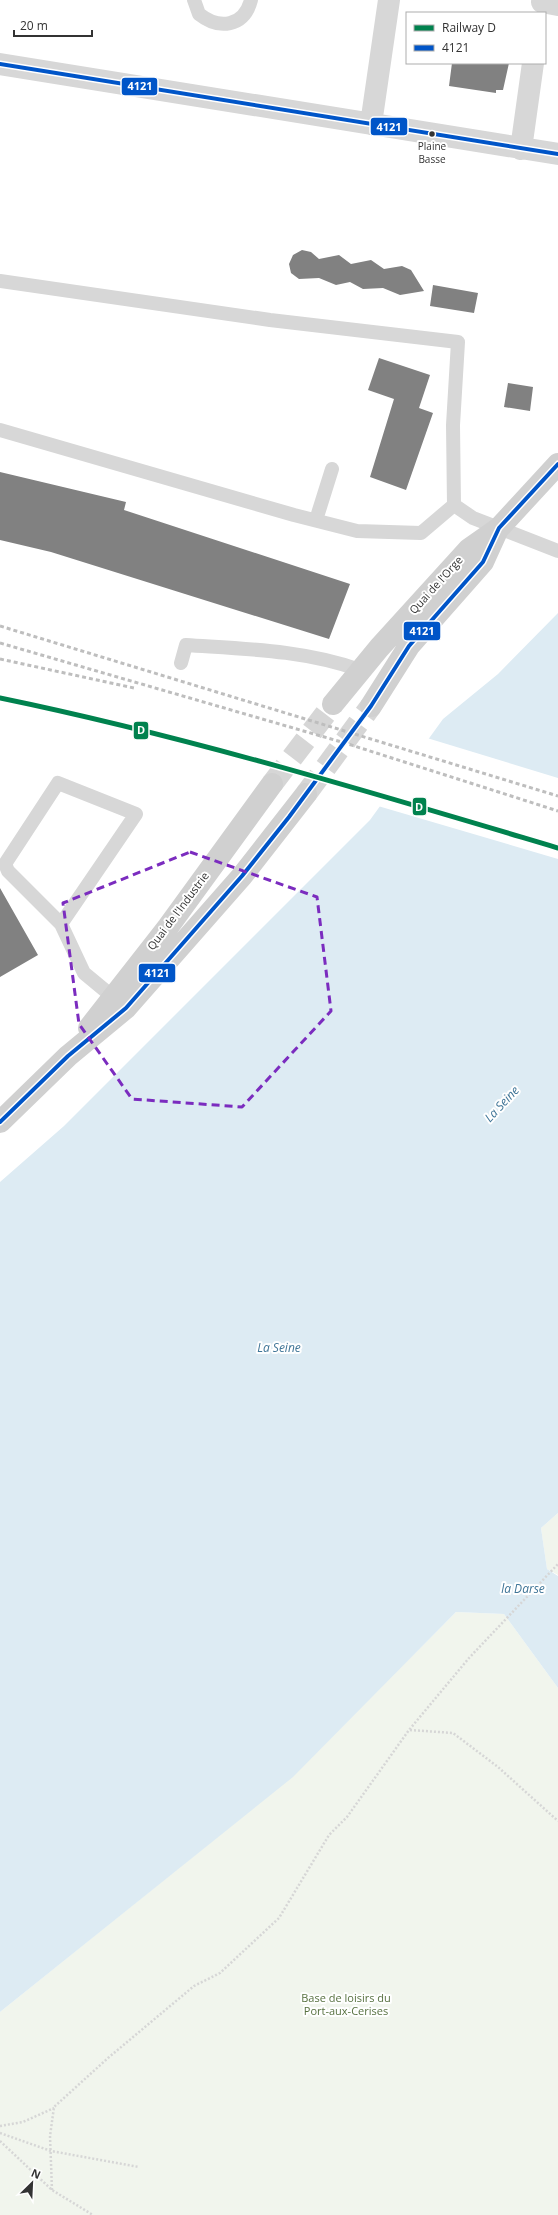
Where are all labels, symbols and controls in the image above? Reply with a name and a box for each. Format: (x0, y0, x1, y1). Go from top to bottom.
scale bar (14, 12, 92, 38)
legend (406, 12, 546, 64)
text: 20 m (20, 17, 48, 34)
text: Railway D (442, 19, 496, 36)
text: 4121 (442, 39, 469, 56)
line badge: 4121 (121, 77, 158, 96)
text: 4121 (127, 78, 153, 93)
line badge: 4121 (370, 117, 408, 136)
text: 4121 (376, 119, 402, 134)
marker: Plaine Basse (427, 129, 437, 139)
place label: Plaine Basse (418, 139, 447, 166)
street label: Quai de l'Orge (406, 552, 466, 617)
line badge: 4121 (403, 621, 441, 641)
text: 4121 (409, 623, 435, 638)
line badge: D (133, 721, 149, 740)
text: D (137, 722, 145, 737)
line badge: D (412, 797, 427, 816)
text: D (415, 799, 423, 814)
street label: Quai de l'Industrie (143, 869, 212, 953)
line badge: 4121 (138, 963, 176, 983)
text: 4121 (144, 965, 170, 980)
water label: La Seine (481, 1082, 523, 1125)
water label: La Seine (257, 1339, 301, 1356)
water label: la Darse (501, 1580, 545, 1597)
park label: Base de loisirs du Port-aux-Cerises (301, 1990, 391, 2018)
north arrow (12, 2163, 52, 2203)
text: N (29, 2165, 43, 2182)

